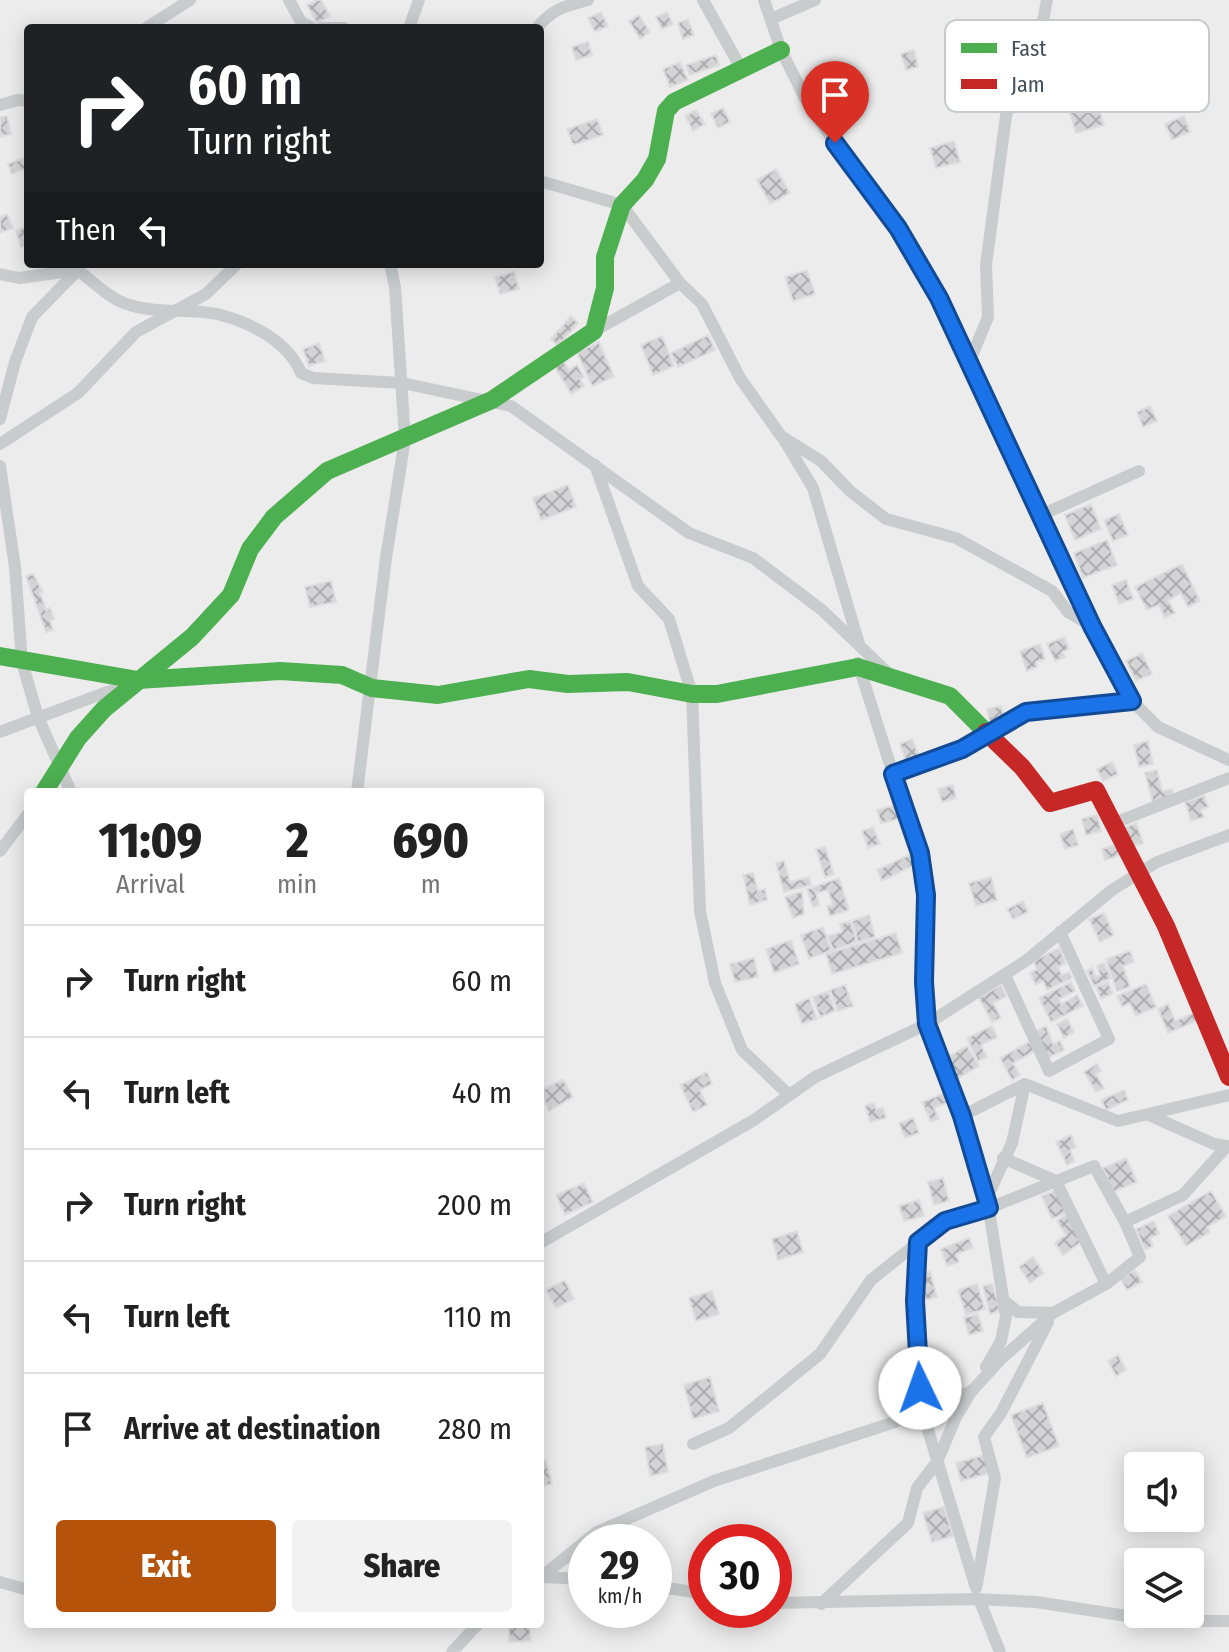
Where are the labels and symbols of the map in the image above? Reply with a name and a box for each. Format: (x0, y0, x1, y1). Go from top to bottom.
legend (945, 20, 1209, 112)
text: Fast (1011, 35, 1047, 62)
pin (801, 61, 869, 143)
text: Jam (1011, 71, 1045, 98)
position arrow (878, 1346, 962, 1430)
speed limit sign: 30 (688, 1524, 792, 1628)

